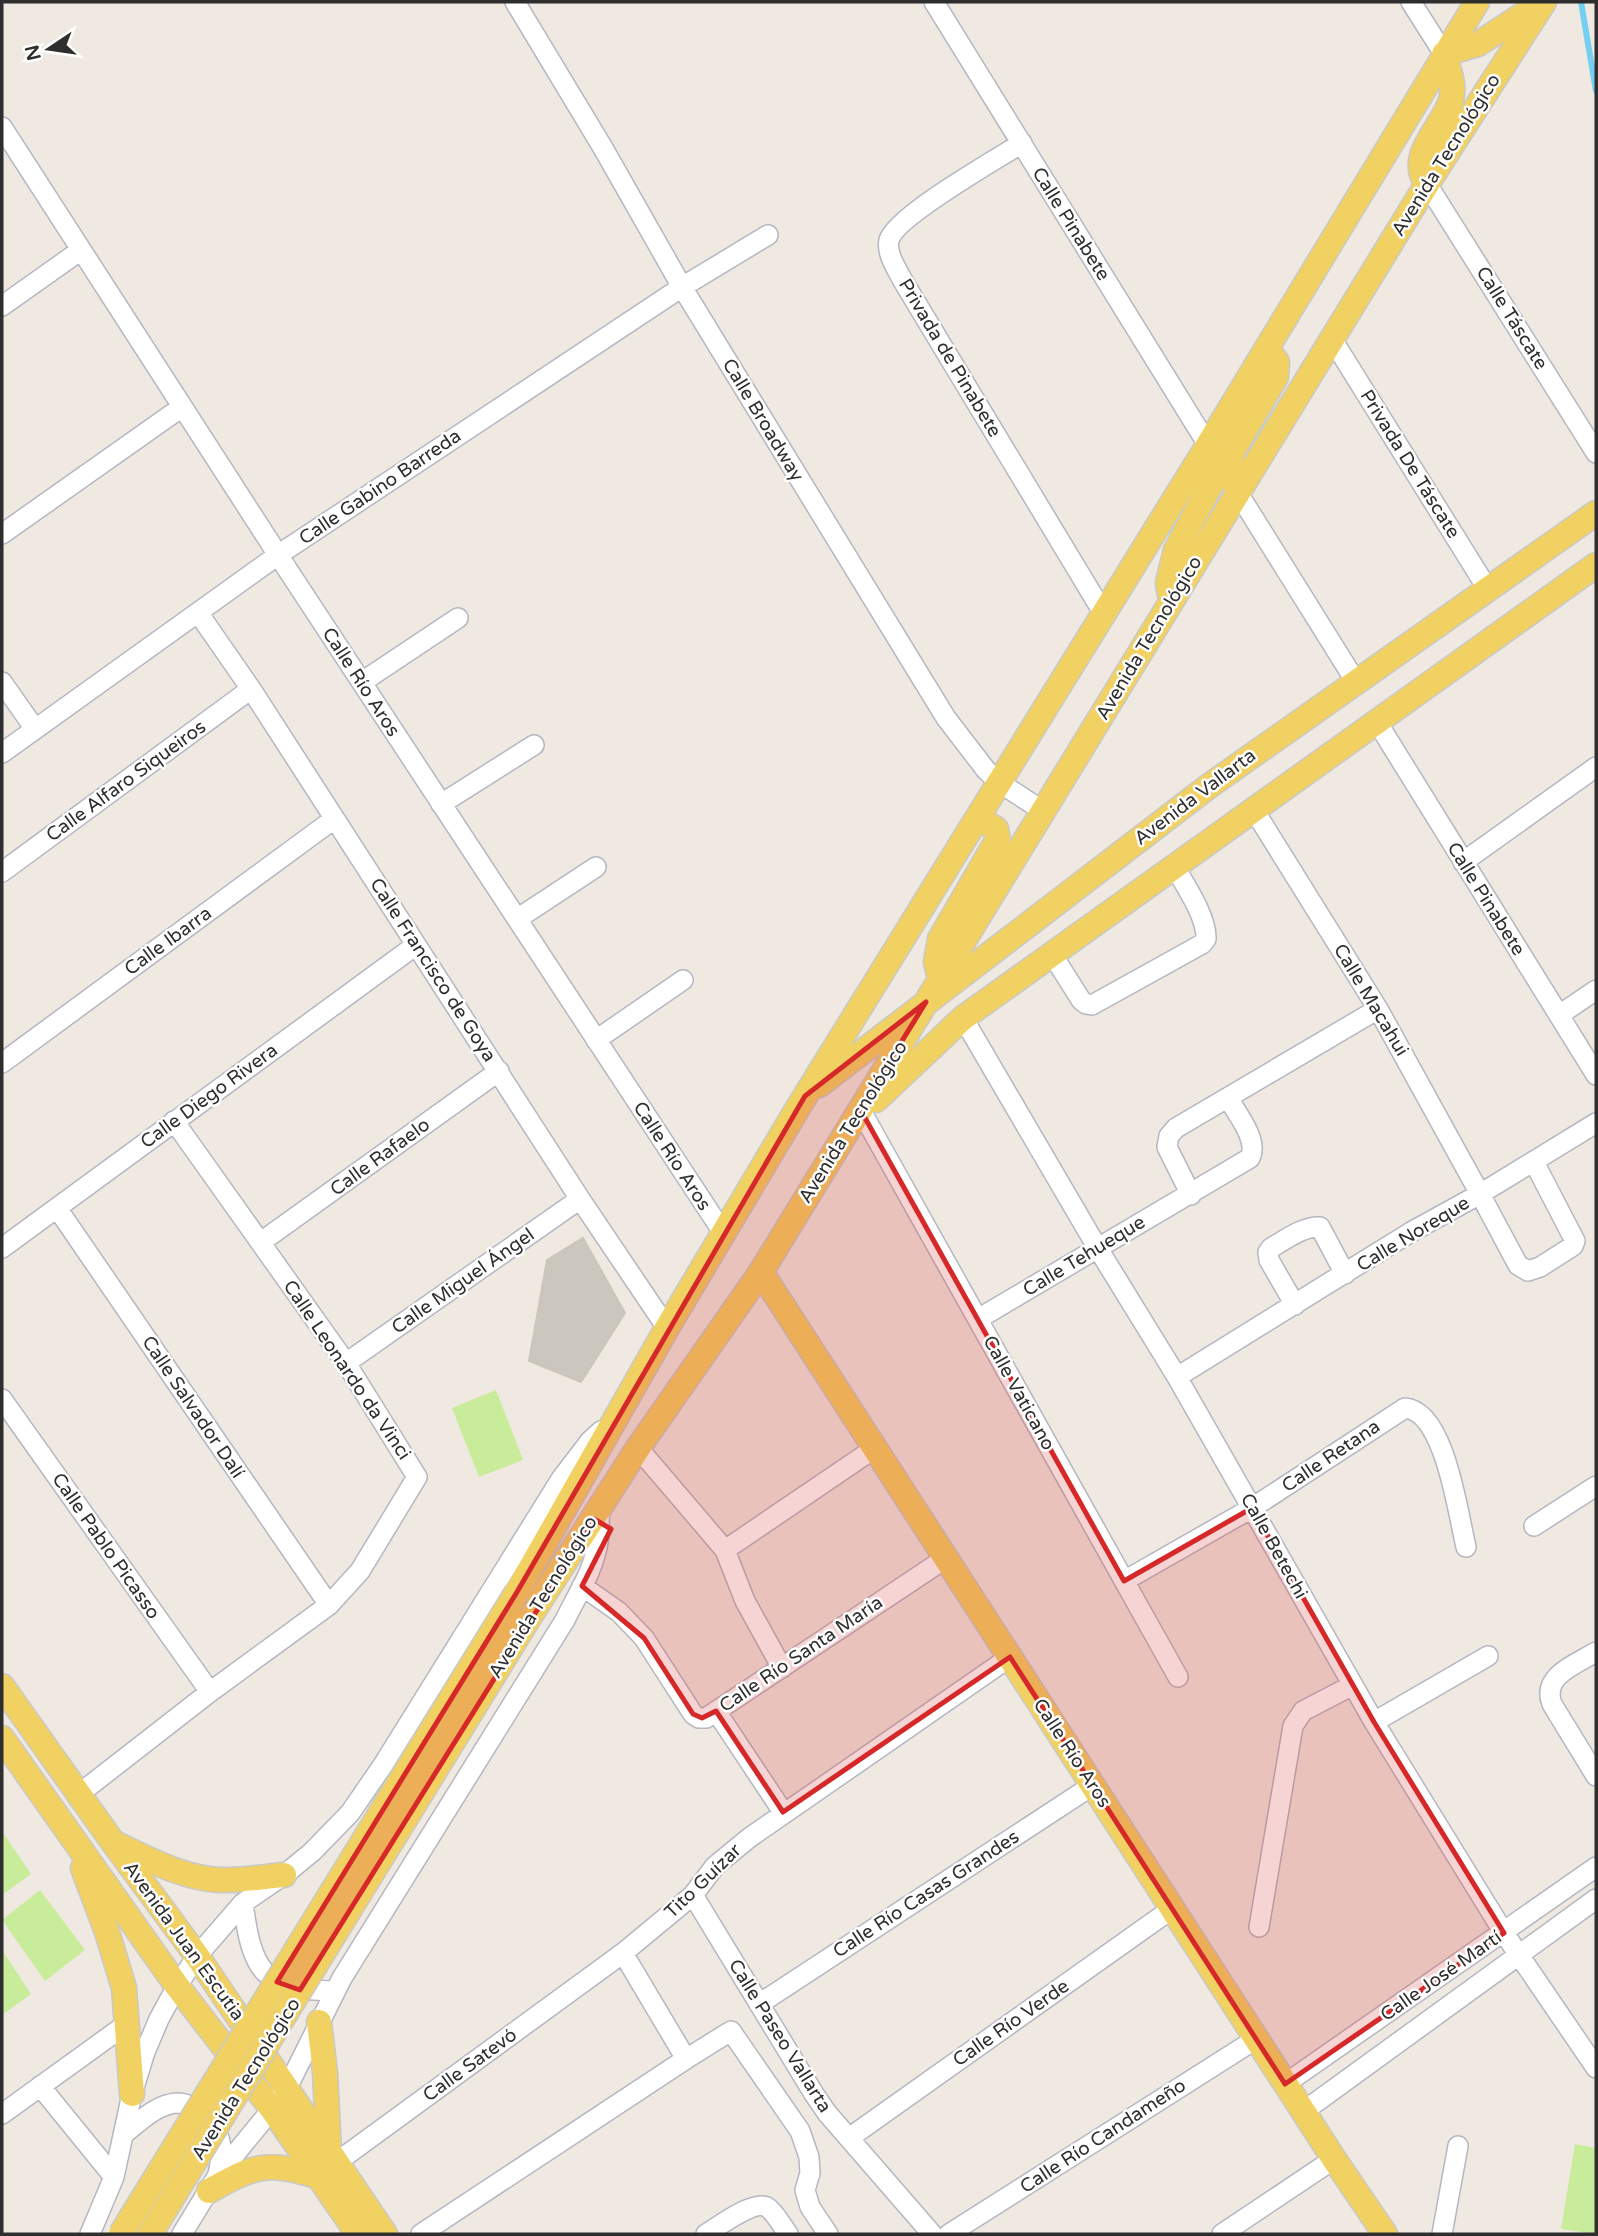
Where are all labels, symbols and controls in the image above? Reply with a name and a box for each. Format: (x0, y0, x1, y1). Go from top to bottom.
north arrow (14, 14, 84, 84)
text: N (21, 43, 46, 63)
street label: Avenida Tecnológico (1387, 70, 1505, 240)
street label: Calle Pinabete (1027, 163, 1115, 285)
street label: Calle Táscate (1472, 262, 1552, 374)
street label: Privada de Pinabete (894, 275, 1006, 441)
street label: Calle Broadway (718, 355, 808, 485)
street label: Privada De Táscate (1355, 386, 1465, 542)
street label: Calle Gabino Barreda (295, 425, 465, 549)
street label: Avenida Tecnológico (1091, 552, 1207, 724)
street label: Calle Río Aros (318, 623, 404, 741)
street label: Calle Alfaro Siqueiros (42, 716, 210, 846)
street label: Avenida Vallarta (1130, 744, 1260, 850)
street label: Calle Pinabete (1442, 838, 1530, 960)
street label: Calle Francisco de Goya (365, 874, 501, 1066)
street label: Calle Ibarra (120, 902, 216, 980)
street label: Calle Macahui (1329, 940, 1413, 1060)
street label: Avenida Tecnológico (794, 1037, 912, 1207)
street label: Calle Diego Rivera (136, 1039, 282, 1153)
street label: Calle Río Aros (629, 1097, 715, 1215)
street label: Calle Rafaelo (326, 1114, 434, 1200)
street label: Calle Noreque (1353, 1192, 1473, 1276)
street label: Calle Tehueque (1019, 1211, 1149, 1301)
street label: Calle Miguel Ángel (387, 1223, 539, 1338)
street label: Calle Leonardo da Vinci (279, 1276, 415, 1464)
street label: Calle Salvador Dalí (137, 1332, 249, 1482)
street label: Calle Vaticano (978, 1332, 1060, 1454)
street label: Calle Retana (1278, 1415, 1384, 1497)
street label: Calle Pablo Picasso (47, 1469, 165, 1623)
street label: Calle Betechi (1236, 1489, 1312, 1603)
street label: Avenida Tecnológico (484, 1512, 602, 1682)
street label: Calle Río Santa María (715, 1591, 887, 1717)
street label: Calle Río Aros (1029, 1694, 1115, 1812)
street label: Calle Río Casas Grandes (829, 1826, 1023, 1962)
street label: Tito Guízar (660, 1839, 746, 1923)
street label: Avenida Juan Escutia (119, 1857, 249, 2025)
street label: Calle José Martí (1376, 1926, 1506, 2026)
street label: Calle Paseo Vallarta (724, 1955, 836, 2117)
street label: Calle Río Verde (949, 1975, 1073, 2071)
street label: Avenida Tecnológico (187, 1994, 305, 2164)
street label: Calle Satevó (419, 2024, 521, 2106)
street label: Calle Río Candameño (1016, 2074, 1190, 2198)

